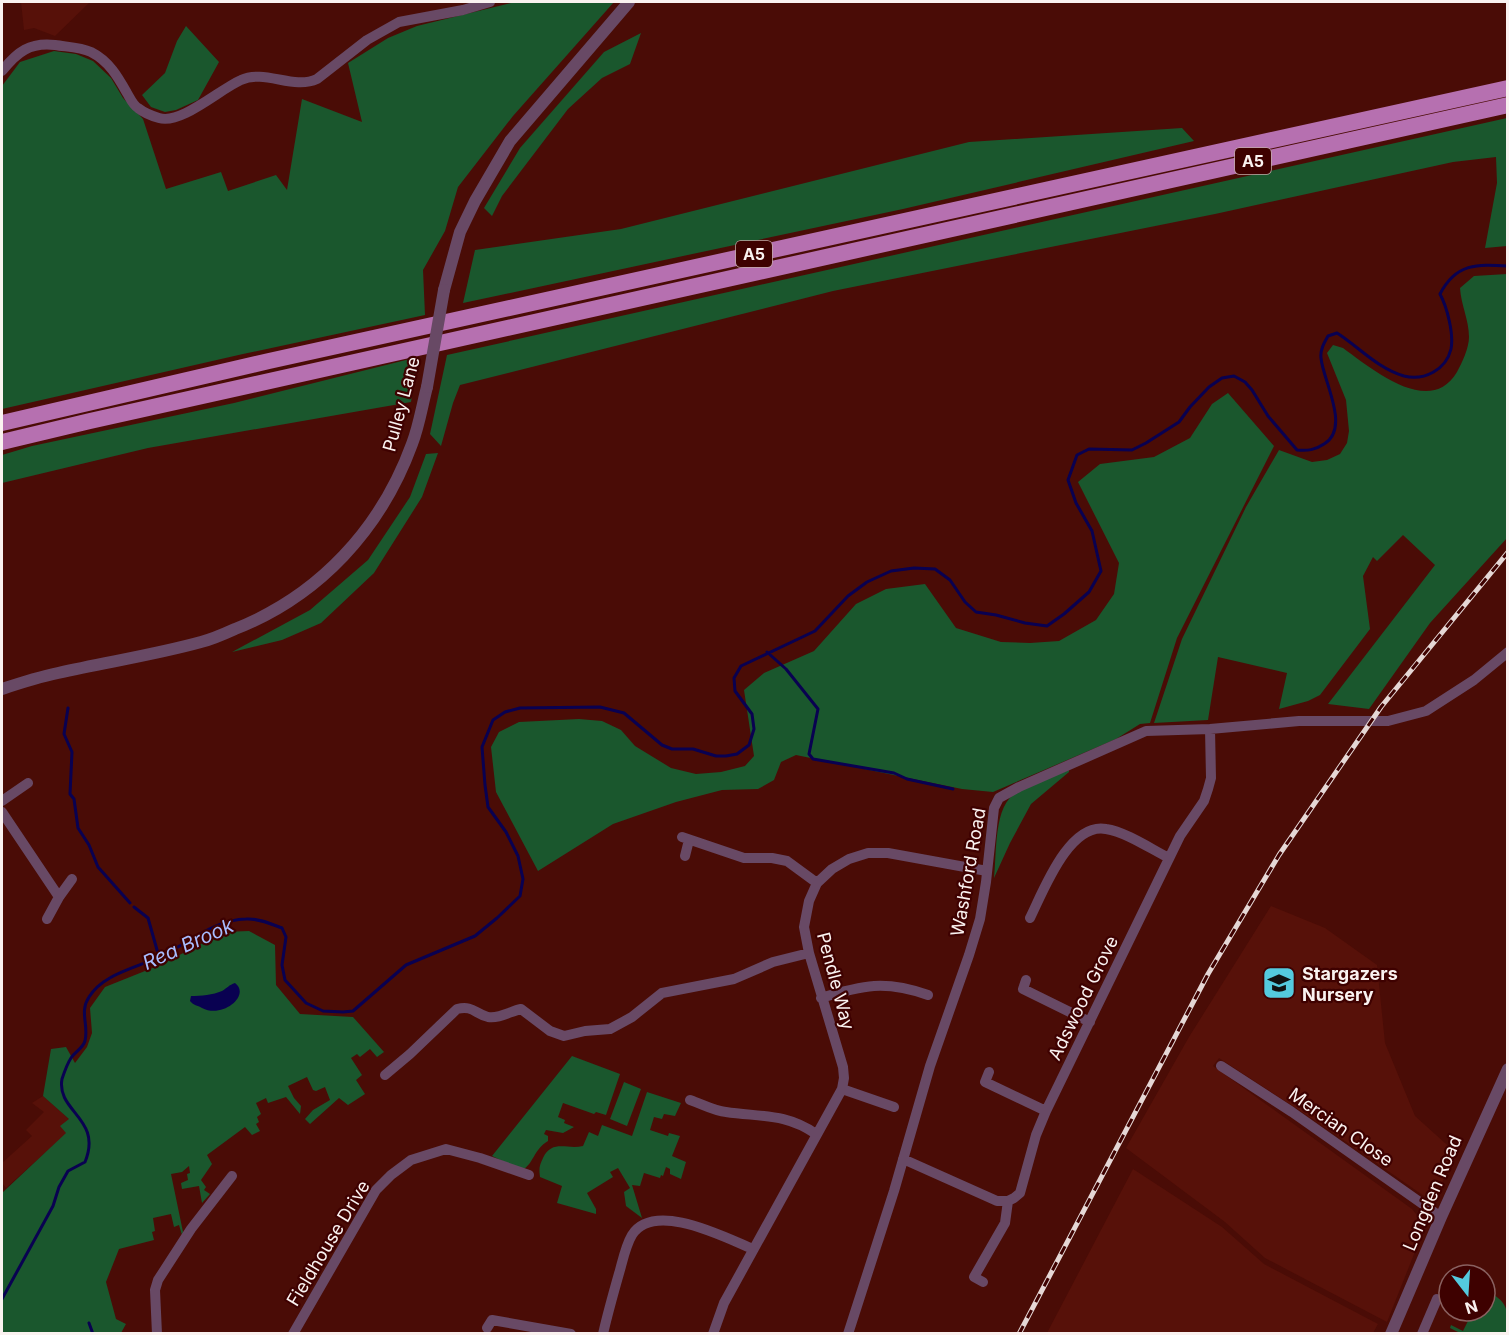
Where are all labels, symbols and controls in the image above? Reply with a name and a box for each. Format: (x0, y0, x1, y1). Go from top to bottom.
road number: A5 (1235, 148, 1271, 174)
road number: A5 (736, 241, 772, 267)
street label: Pulley Lane (378, 354, 424, 454)
street label: Washford Road (946, 806, 990, 938)
water label: Rea Brook (139, 913, 238, 975)
street label: Pendle Way (813, 930, 859, 1032)
street label: Adswood Grove (1044, 932, 1122, 1064)
place label: Stargazers Nursery (1302, 963, 1398, 1005)
school or university icon: Stargazers Nursery (1261, 965, 1297, 1001)
street label: Mercian Close (1285, 1083, 1397, 1171)
street label: Longden Road (1398, 1132, 1466, 1254)
street label: Fieldhouse Drive (282, 1176, 374, 1310)
north arrow (1437, 1263, 1497, 1323)
text: N (1463, 1296, 1480, 1319)

